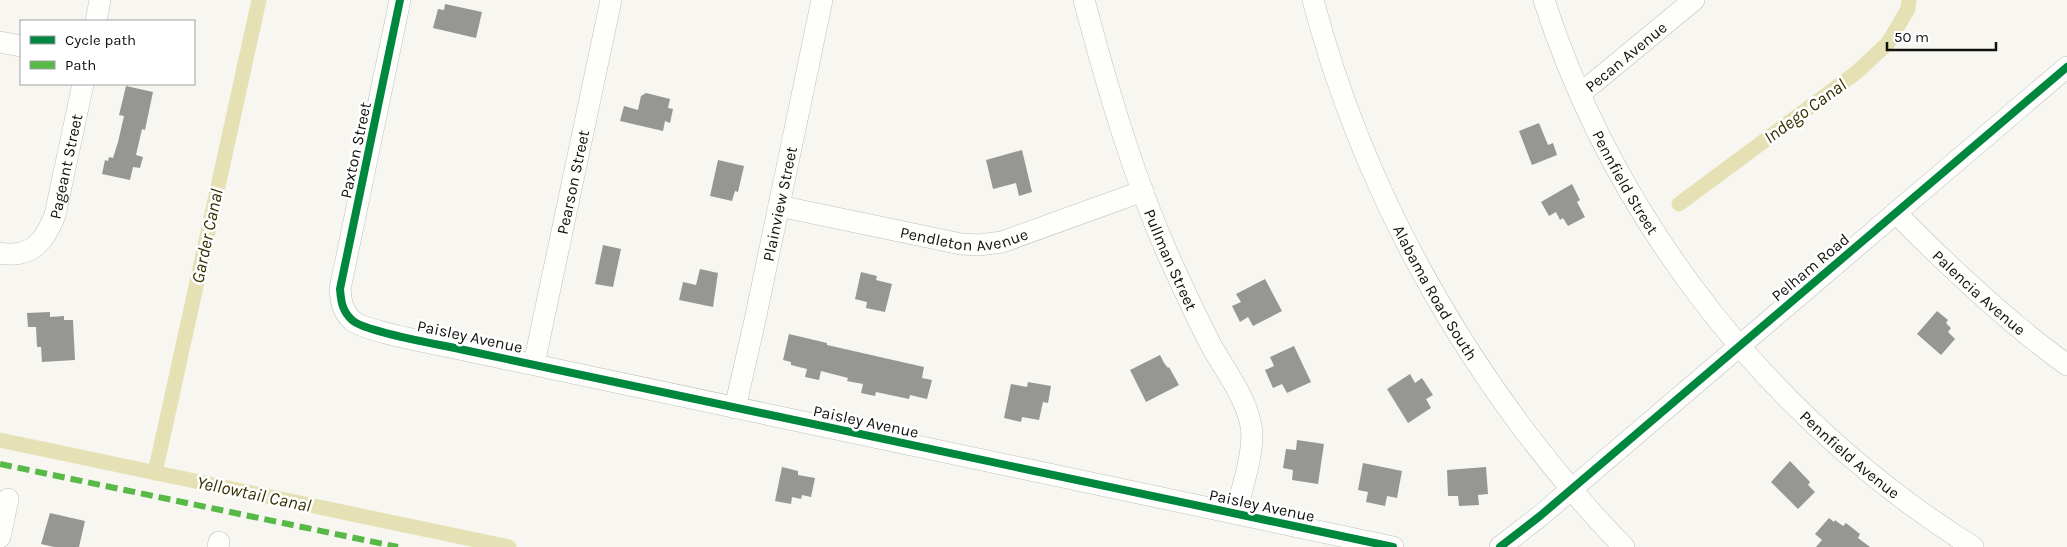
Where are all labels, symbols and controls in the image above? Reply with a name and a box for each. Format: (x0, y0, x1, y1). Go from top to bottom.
street label: Pecan Avenue (1581, 18, 1671, 96)
legend (20, 20, 195, 85)
scale bar (1887, 20, 1996, 52)
text: 50 m (1894, 28, 1929, 46)
text: Cycle path (65, 31, 136, 49)
text: Path (65, 56, 96, 74)
water label: Indego Canal (1759, 73, 1851, 148)
street label: Paxton Street (336, 100, 375, 200)
street label: Pageant Street (45, 112, 86, 221)
street label: Pennfield Street (1588, 127, 1662, 238)
street label: Pearson Street (553, 128, 593, 236)
street label: Plainview Street (759, 145, 801, 263)
water label: Garder Canal (186, 186, 228, 285)
street label: Pullman Street (1140, 206, 1201, 313)
street label: Alabama Road South (1389, 222, 1481, 364)
street label: Pendleton Avenue (898, 223, 1031, 255)
street label: Pelham Road (1768, 229, 1853, 305)
street label: Palencia Avenue (1929, 246, 2029, 339)
street label: Paisley Avenue (415, 316, 524, 357)
street label: Paisley Avenue (811, 401, 920, 442)
street label: Pennfield Avenue (1796, 407, 1903, 503)
water label: Yellowtail Canal (195, 471, 314, 517)
street label: Paisley Avenue (1207, 485, 1316, 526)

